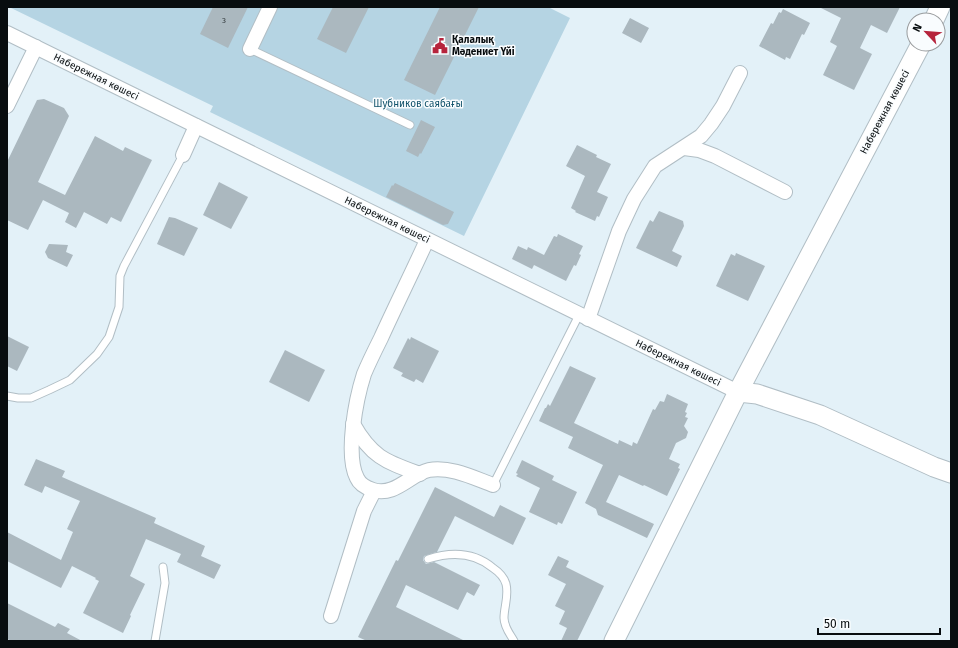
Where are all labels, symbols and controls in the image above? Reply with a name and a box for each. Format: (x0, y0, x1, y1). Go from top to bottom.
north arrow (906, 12, 946, 52)
house number: 3 (222, 16, 226, 25)
text: N (910, 22, 925, 34)
place label: Қалалық Мәдениет Үйі (452, 34, 515, 58)
public building icon: Қалалық Мәдениет Үйі (431, 37, 449, 55)
street label: Набережная көшесі (51, 50, 141, 103)
street label: Набережная көшесі (857, 67, 912, 156)
park label: Шубников саябағы (373, 98, 463, 110)
street label: Набережная көшесі (342, 193, 432, 246)
street label: Набережная көшесі (633, 336, 723, 389)
scale bar (818, 610, 940, 636)
text: 50 m (824, 617, 850, 631)

